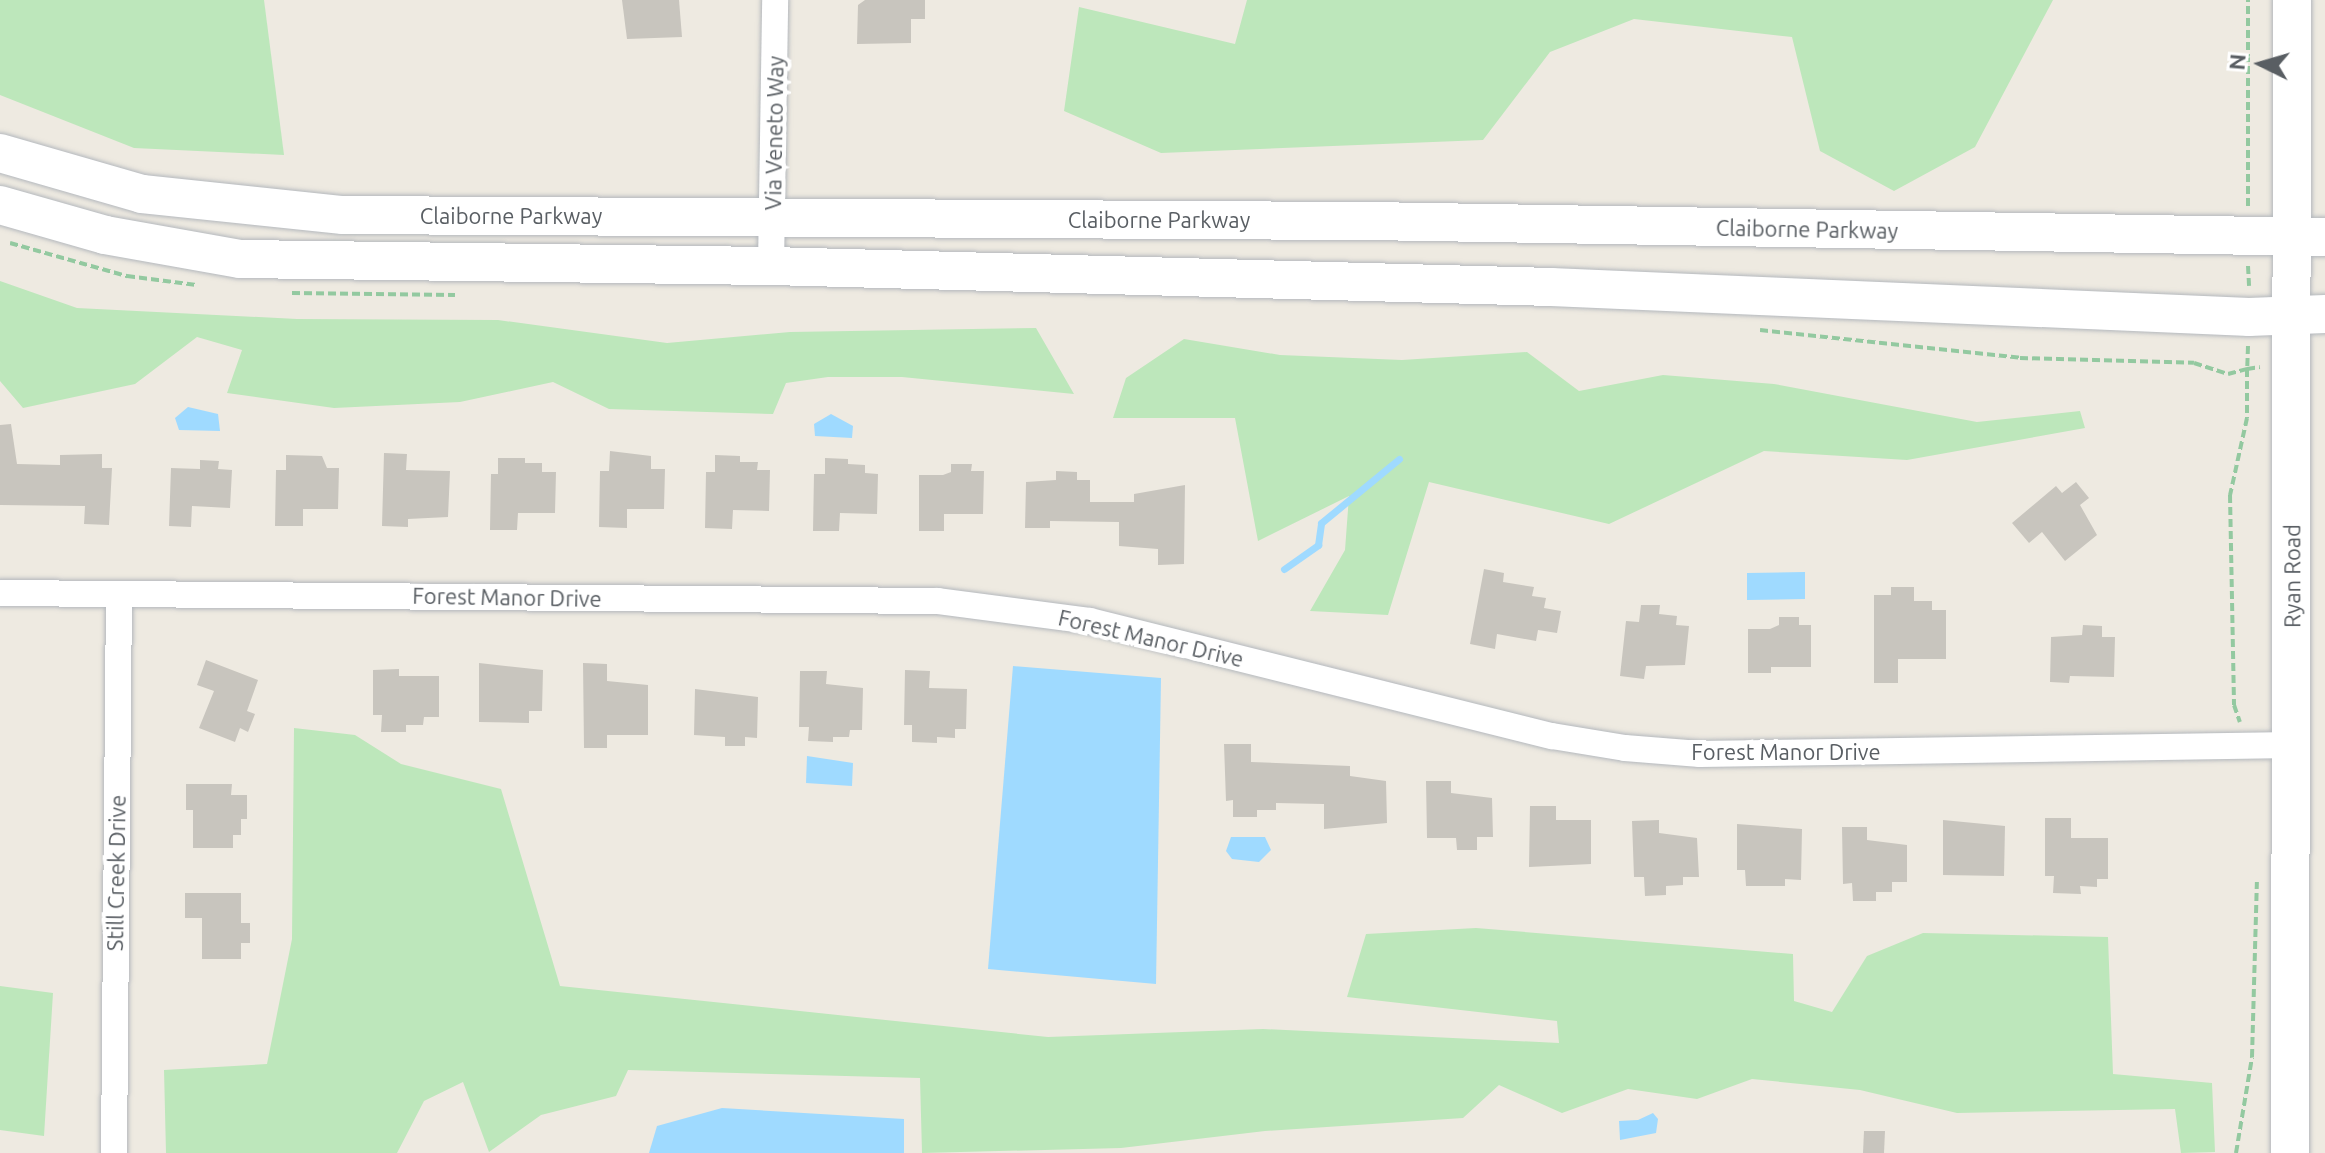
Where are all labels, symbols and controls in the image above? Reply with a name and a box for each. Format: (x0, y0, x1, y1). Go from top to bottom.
north arrow (2221, 24, 2301, 104)
text: N (2223, 53, 2250, 71)
street label: Via Veneto Way (759, 55, 789, 211)
street label: Claiborne Parkway (420, 203, 602, 229)
street label: Claiborne Parkway (1068, 207, 1250, 233)
street label: Claiborne Parkway (1716, 214, 1898, 244)
street label: Ryan Road (2279, 524, 2305, 628)
street label: Forest Manor Drive (412, 582, 602, 612)
street label: Forest Manor Drive (1056, 604, 1246, 672)
street label: Forest Manor Drive (1691, 739, 1881, 765)
street label: Still Creek Drive (101, 795, 131, 951)

